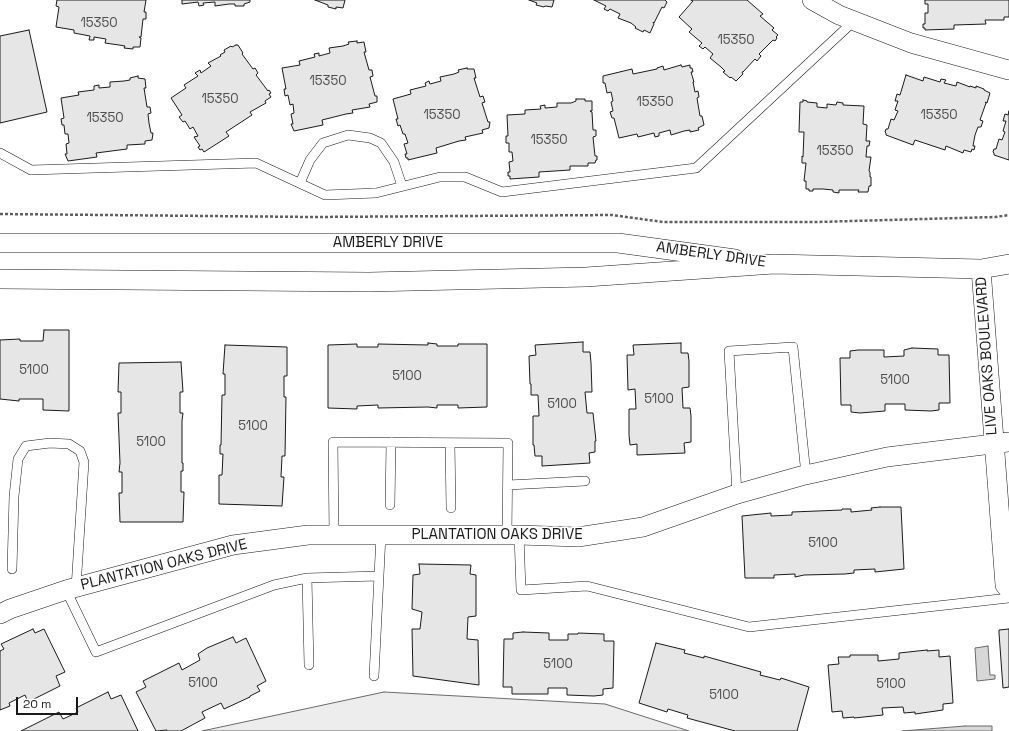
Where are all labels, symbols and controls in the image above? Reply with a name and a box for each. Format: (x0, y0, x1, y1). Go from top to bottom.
house number: 15350 (80, 15, 118, 31)
house number: 15350 (717, 32, 755, 48)
house number: 15350 (309, 73, 347, 89)
house number: 15350 (201, 91, 239, 107)
house number: 15350 (636, 94, 674, 110)
house number: 15350 (423, 107, 461, 123)
house number: 15350 (920, 107, 958, 123)
house number: 15350 (86, 110, 124, 126)
house number: 15350 (530, 132, 568, 148)
house number: 15350 (816, 143, 854, 159)
street label: AMBERLY DRIVE (333, 234, 443, 252)
street label: AMBERLY DRIVE (655, 238, 767, 272)
street label: LIVE OAKS BOULEVARD (972, 276, 1002, 436)
house number: 5100 (19, 362, 49, 378)
house number: 5100 (392, 368, 422, 384)
house number: 5100 (880, 372, 910, 388)
house number: 5100 (644, 391, 674, 407)
house number: 5100 (547, 396, 577, 412)
house number: 5100 (238, 418, 268, 434)
house number: 5100 (136, 434, 166, 450)
street label: PLANTATION OAKS DRIVE (411, 526, 583, 544)
house number: 5100 (808, 535, 838, 551)
street label: PLANTATION OAKS DRIVE (79, 536, 249, 594)
house number: 5100 (543, 656, 573, 672)
house number: 5100 (188, 675, 218, 691)
house number: 5100 (876, 676, 906, 692)
house number: 5100 (709, 687, 739, 703)
scale bar (18, 689, 80, 715)
text: 20 m (23, 696, 51, 712)

